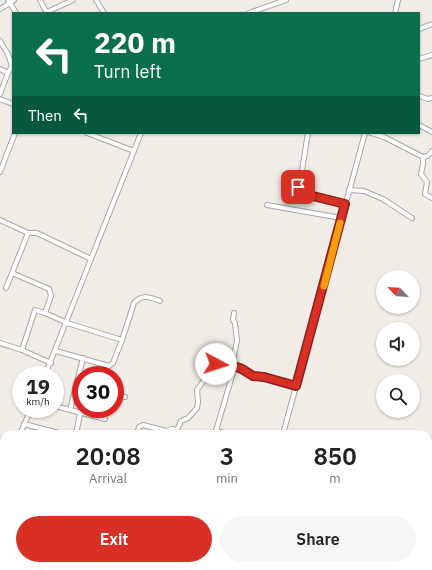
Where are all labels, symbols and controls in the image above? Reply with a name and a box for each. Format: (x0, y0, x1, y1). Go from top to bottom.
text: 220 m (94, 24, 176, 61)
icon: left (28, 28, 80, 80)
text: Turn left (94, 60, 162, 83)
icon: left (70, 104, 92, 126)
text: Then (28, 106, 62, 125)
pin (281, 170, 315, 204)
icon: arrive (287, 176, 309, 198)
north arrow (376, 270, 420, 314)
map controls (376, 270, 420, 418)
button: sound (376, 322, 420, 366)
position arrow (195, 343, 237, 385)
speed limit sign: 30 (72, 366, 124, 418)
text: 19 (26, 373, 50, 400)
button: search (376, 374, 420, 418)
text: km/h (26, 395, 50, 408)
text: 20:08 (75, 440, 141, 472)
text: 3 (220, 440, 234, 472)
text: 850 (313, 440, 357, 472)
text: Arrival (89, 470, 127, 487)
text: min (216, 470, 238, 487)
text: m (329, 470, 341, 487)
button: Exit (16, 516, 212, 562)
button: Share (220, 516, 416, 562)

